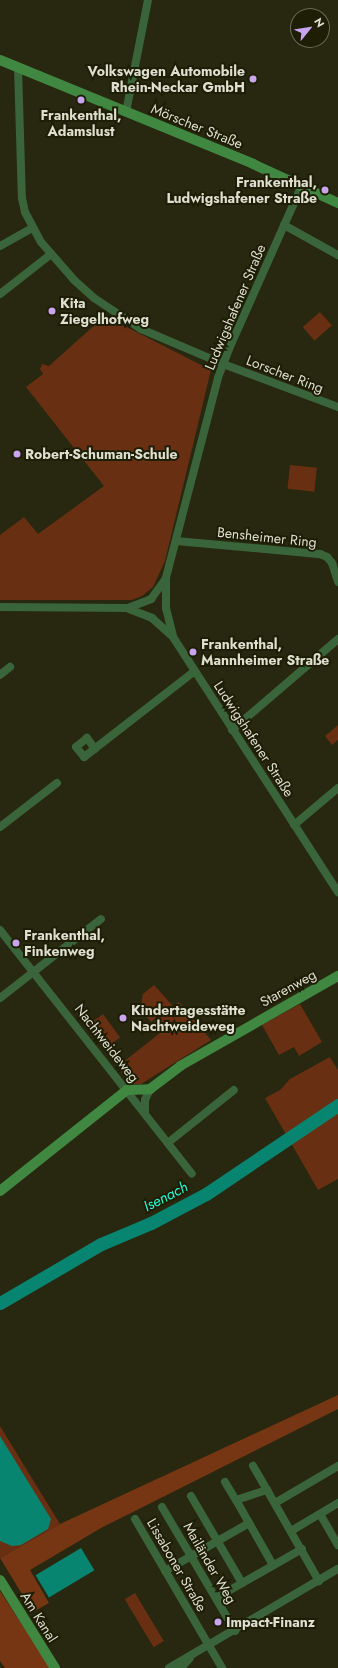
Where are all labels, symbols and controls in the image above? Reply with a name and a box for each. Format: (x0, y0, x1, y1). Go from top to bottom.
north arrow (290, 8, 330, 48)
text: N (310, 15, 329, 30)
place label: Volkswagen Automobile Rhein-Neckar GmbH (88, 63, 245, 96)
marker: Volkswagen Automobile Rhein-Neckar GmbH (248, 74, 258, 84)
marker: Frankenthal, Adamslust (76, 95, 86, 105)
street label: Mörscher Straße (149, 100, 245, 152)
place label: Frankenthal, Adamslust (40, 107, 122, 140)
place label: Frankenthal, Ludwigshafener Straße (166, 174, 317, 206)
marker: Frankenthal, Ludwigshafener Straße (320, 185, 330, 195)
street label: Ludwigshafener Straße (201, 242, 269, 372)
place label: Kita Ziegelhofweg (60, 295, 149, 328)
marker: Kita Ziegelhofweg (47, 306, 57, 316)
street label: Lorscher Ring (244, 352, 326, 396)
place label: Robert-Schuman-Schule (25, 446, 178, 462)
marker: Robert-Schuman-Schule (12, 449, 22, 459)
street label: Bensheimer Ring (216, 523, 318, 551)
place label: Frankenthal, Mannheimer Straße (201, 636, 329, 668)
marker: Frankenthal, Mannheimer Straße (188, 647, 198, 657)
street label: Ludwigshafener Straße (210, 678, 298, 800)
place label: Frankenthal, Finkenweg (24, 927, 105, 960)
marker: Frankenthal, Finkenweg (11, 938, 21, 948)
street label: Starenweg (257, 966, 319, 1010)
street label: Nachtweideweg (71, 1001, 143, 1085)
place label: Kindertagesstätte Nachtweideweg (131, 1002, 245, 1034)
marker: Kindertagesstätte Nachtweideweg (118, 1013, 128, 1023)
water label: Isenach (141, 1178, 191, 1216)
street label: Lissaboner Straße (144, 1515, 210, 1615)
street label: Mailänder Weg (180, 1519, 240, 1607)
street label: Am Kanal (17, 1589, 61, 1645)
place label: Impact-Finanz (226, 1614, 315, 1630)
marker: Impact-Finanz (213, 1617, 223, 1627)

